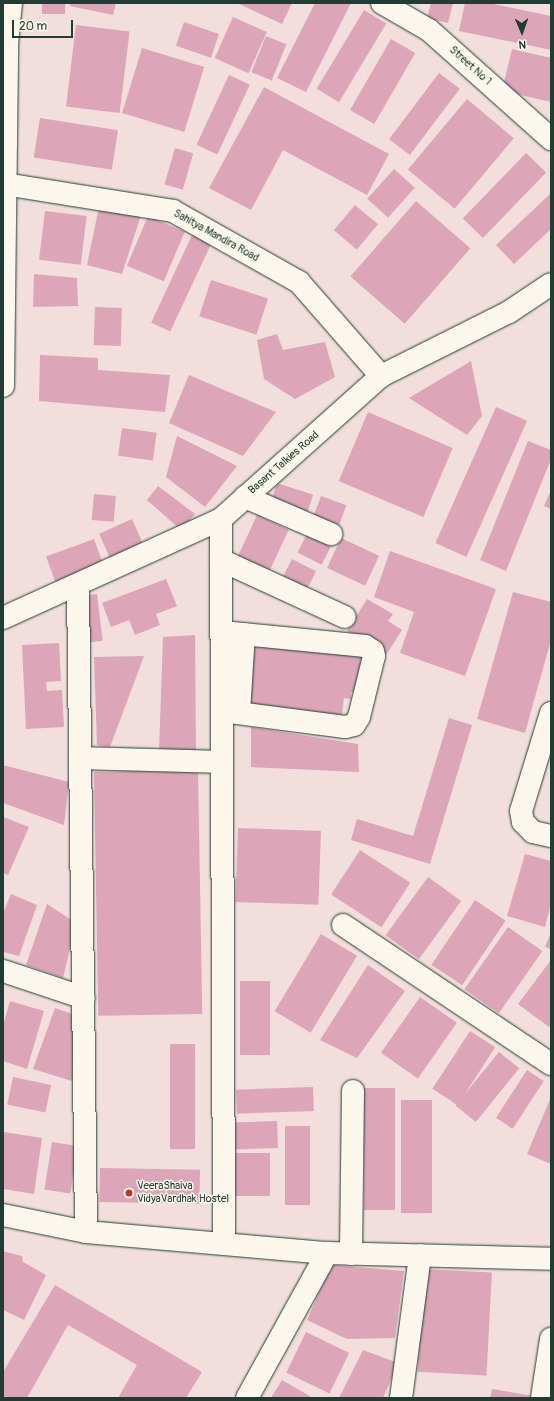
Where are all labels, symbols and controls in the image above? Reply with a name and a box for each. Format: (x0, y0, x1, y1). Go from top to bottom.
scale bar (14, 12, 75, 38)
north arrow (502, 12, 542, 52)
text: 20 m (19, 19, 47, 34)
text: N (518, 38, 526, 51)
street label: Street No 1 (446, 44, 494, 88)
street label: Sahitya Mandira Road (171, 207, 261, 265)
street label: Basant Talkies Road (246, 429, 322, 497)
place label: VeeraShaiva VidyaVardhak Hostel (137, 1180, 229, 1206)
marker: VeeraShaiva VidyaVardhak Hostel (124, 1188, 134, 1198)

